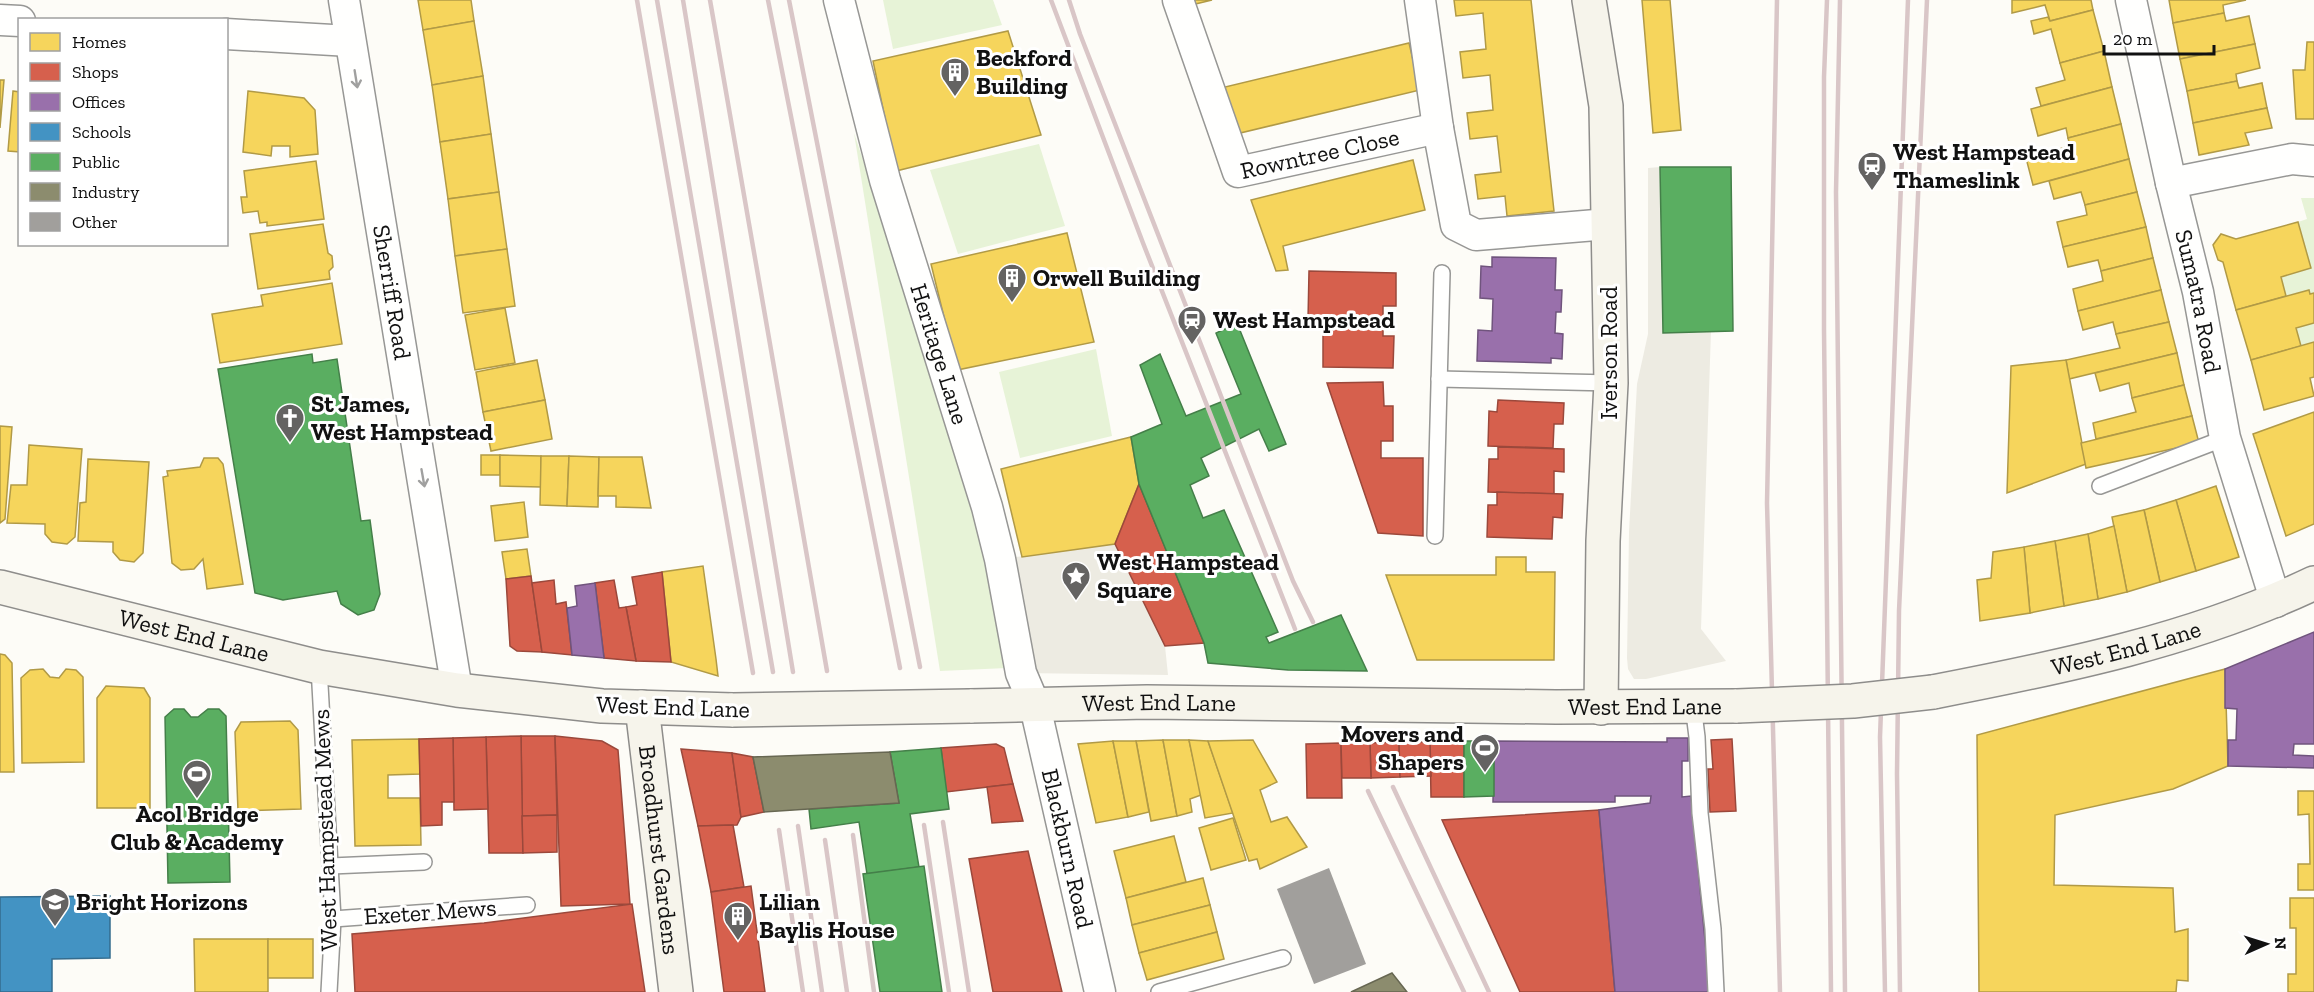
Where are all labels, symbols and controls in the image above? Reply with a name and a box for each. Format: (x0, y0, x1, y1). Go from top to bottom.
legend (18, 18, 228, 246)
scale bar (2104, 18, 2214, 56)
text: 20 m (2113, 28, 2153, 50)
text: Homes (72, 31, 126, 53)
place label: Beckford Building (976, 43, 1072, 100)
building icon: Beckford Building (939, 56, 971, 98)
text: Shops (72, 61, 119, 83)
one-way arrow (351, 68, 362, 88)
text: Offices (72, 91, 125, 113)
text: Schools (72, 121, 131, 143)
street label: Rowntree Close (1238, 122, 1402, 185)
place label: West Hampstead Thameslink (1893, 137, 2075, 194)
station icon: West Hampstead Thameslink (1856, 150, 1888, 192)
text: Public (72, 151, 120, 173)
text: Industry (72, 181, 140, 203)
text: Other (72, 211, 118, 233)
street label: Sherriff Road (367, 222, 418, 362)
street label: Sumatra Road (2169, 227, 2228, 376)
building icon: Orwell Building (996, 262, 1028, 304)
place label: Orwell Building (1033, 263, 1200, 292)
street label: Heritage Lane (904, 280, 975, 428)
street label: Iverson Road (1594, 286, 1623, 420)
station icon: West Hampstead (1176, 304, 1208, 346)
place label: West Hampstead (1213, 305, 1395, 334)
place label: St James, West Hampstead (311, 389, 493, 446)
church icon: St James, West Hampstead (274, 402, 306, 444)
one-way arrow (417, 468, 428, 487)
place label: West Hampstead Square (1097, 547, 1279, 604)
place icon: West Hampstead Square (1060, 560, 1092, 602)
street label: West End Lane (116, 602, 272, 668)
street label: West End Lane (2048, 614, 2204, 681)
street label: West End Lane (1082, 687, 1236, 717)
street label: West End Lane (596, 689, 750, 724)
street label: West End Lane (1568, 691, 1722, 721)
street label: West Hampstead Mews (306, 709, 343, 951)
place label: Movers and Shapers (1341, 719, 1464, 776)
sports icon: Movers and Shapers (1469, 732, 1501, 774)
street label: Broadhurst Gardens (633, 744, 686, 956)
sports icon: Acol Bridge Club & Academy (181, 758, 213, 800)
street label: Blackburn Road (1036, 766, 1100, 931)
place label: Acol Bridge Club & Academy (111, 799, 284, 856)
school or university icon: Bright Horizons (39, 886, 71, 928)
place label: Bright Horizons (76, 887, 248, 916)
place label: Lilian Baylis House (759, 887, 895, 944)
street label: Exeter Mews (363, 892, 497, 931)
building icon: Lilian Baylis House (722, 900, 754, 942)
north arrow (2236, 914, 2296, 974)
text: N (2271, 937, 2290, 950)

